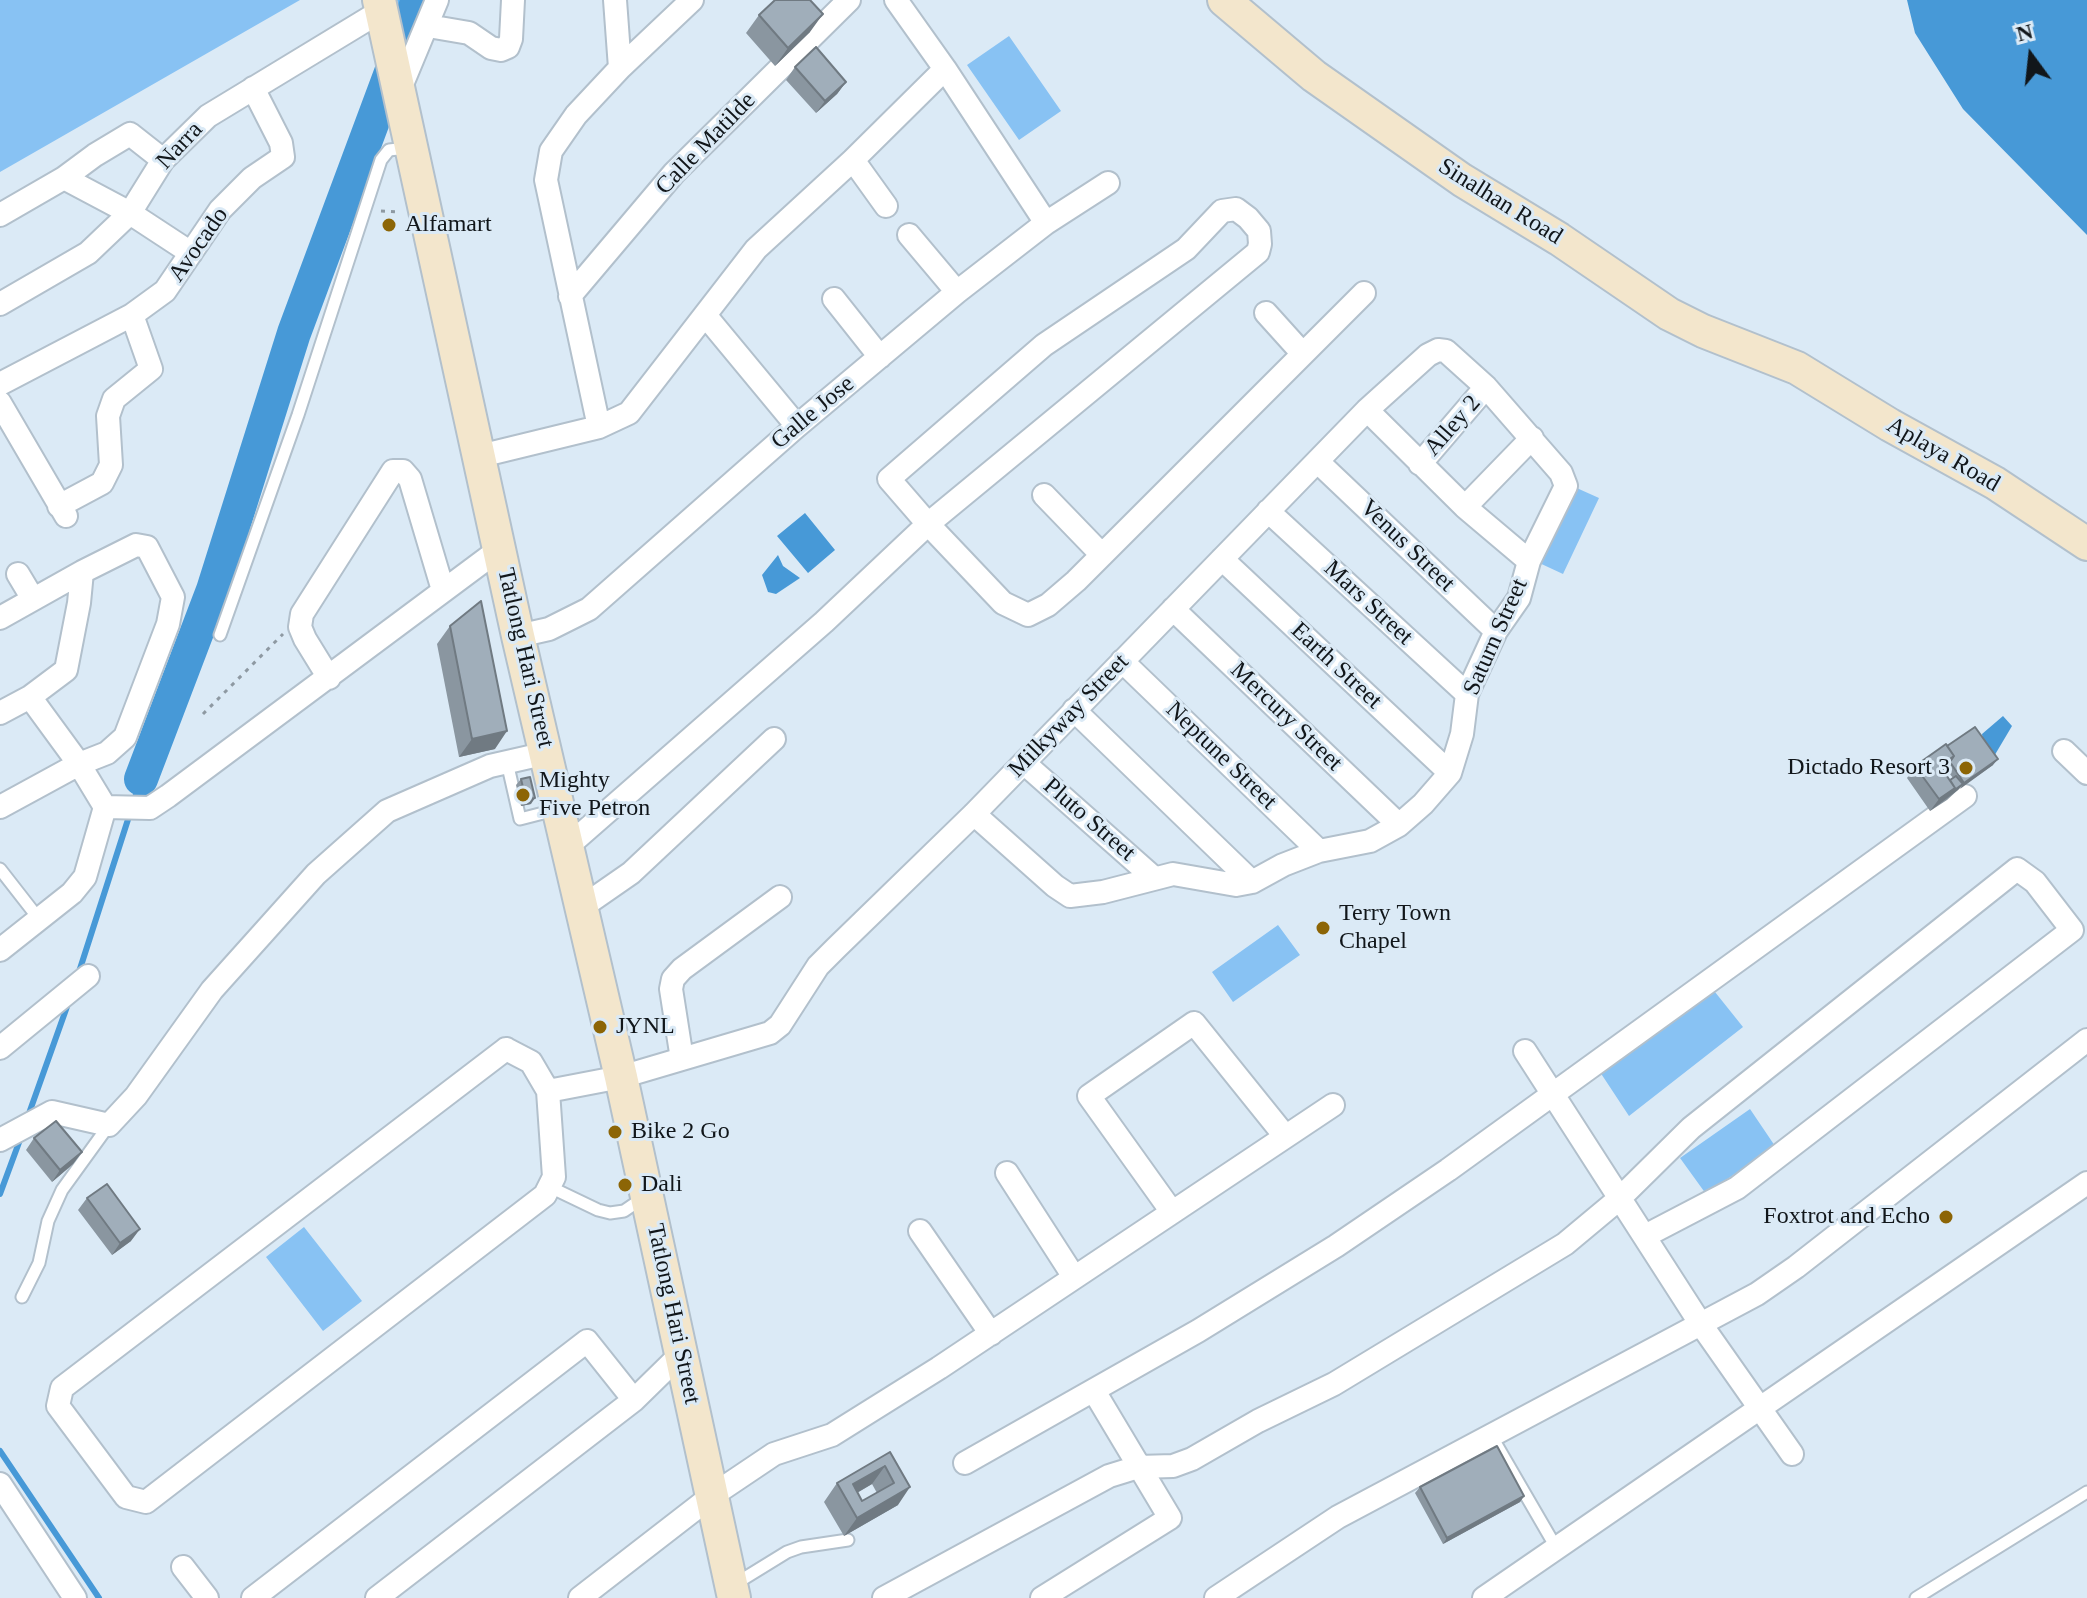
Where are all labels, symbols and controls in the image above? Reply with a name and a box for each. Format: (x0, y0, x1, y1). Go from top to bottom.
north arrow (1991, 16, 2071, 96)
text: N (2014, 18, 2036, 46)
street label: Calle Matilde (650, 87, 762, 201)
street label: Narra (151, 116, 209, 176)
street label: Sinalhan Road (1433, 153, 1567, 251)
street label: Avocado (163, 202, 235, 288)
place label: Alfamart (405, 211, 492, 239)
marker: Alfamart (380, 216, 398, 234)
street label: Galle Jose (766, 370, 860, 456)
street label: Alley 2 (1419, 390, 1487, 462)
street label: Aplaya Road (1881, 411, 2005, 499)
street label: Venus Street (1354, 494, 1460, 598)
street label: Mars Street (1317, 555, 1419, 651)
street label: Tatlong Hari Street (490, 565, 560, 751)
street label: Saturn Street (1457, 574, 1535, 700)
street label: Earth Street (1285, 617, 1387, 715)
street label: Milkyway Street (1003, 648, 1135, 784)
street label: Mercury Street (1224, 656, 1348, 778)
street label: Neptune Street (1159, 696, 1283, 816)
place label: Dictado Resort 3 (1787, 754, 1950, 782)
marker: Dictado Resort 3 (1957, 759, 1975, 777)
place label: Mighty Five Petron (539, 767, 650, 823)
street label: Pluto Street (1037, 772, 1141, 868)
marker: Mighty Five Petron (514, 786, 532, 804)
place label: Terry Town Chapel (1339, 900, 1451, 956)
marker: Terry Town Chapel (1314, 919, 1332, 937)
place label: JYNL (616, 1013, 675, 1041)
marker: JYNL (591, 1018, 609, 1036)
place label: Bike 2 Go (631, 1118, 730, 1146)
marker: Bike 2 Go (606, 1123, 624, 1141)
place label: Dali (641, 1171, 682, 1199)
marker: Dali (616, 1176, 634, 1194)
place label: Foxtrot and Echo (1763, 1203, 1930, 1231)
marker: Foxtrot and Echo (1937, 1208, 1955, 1226)
street label: Tatlong Hari Street (640, 1221, 706, 1407)

